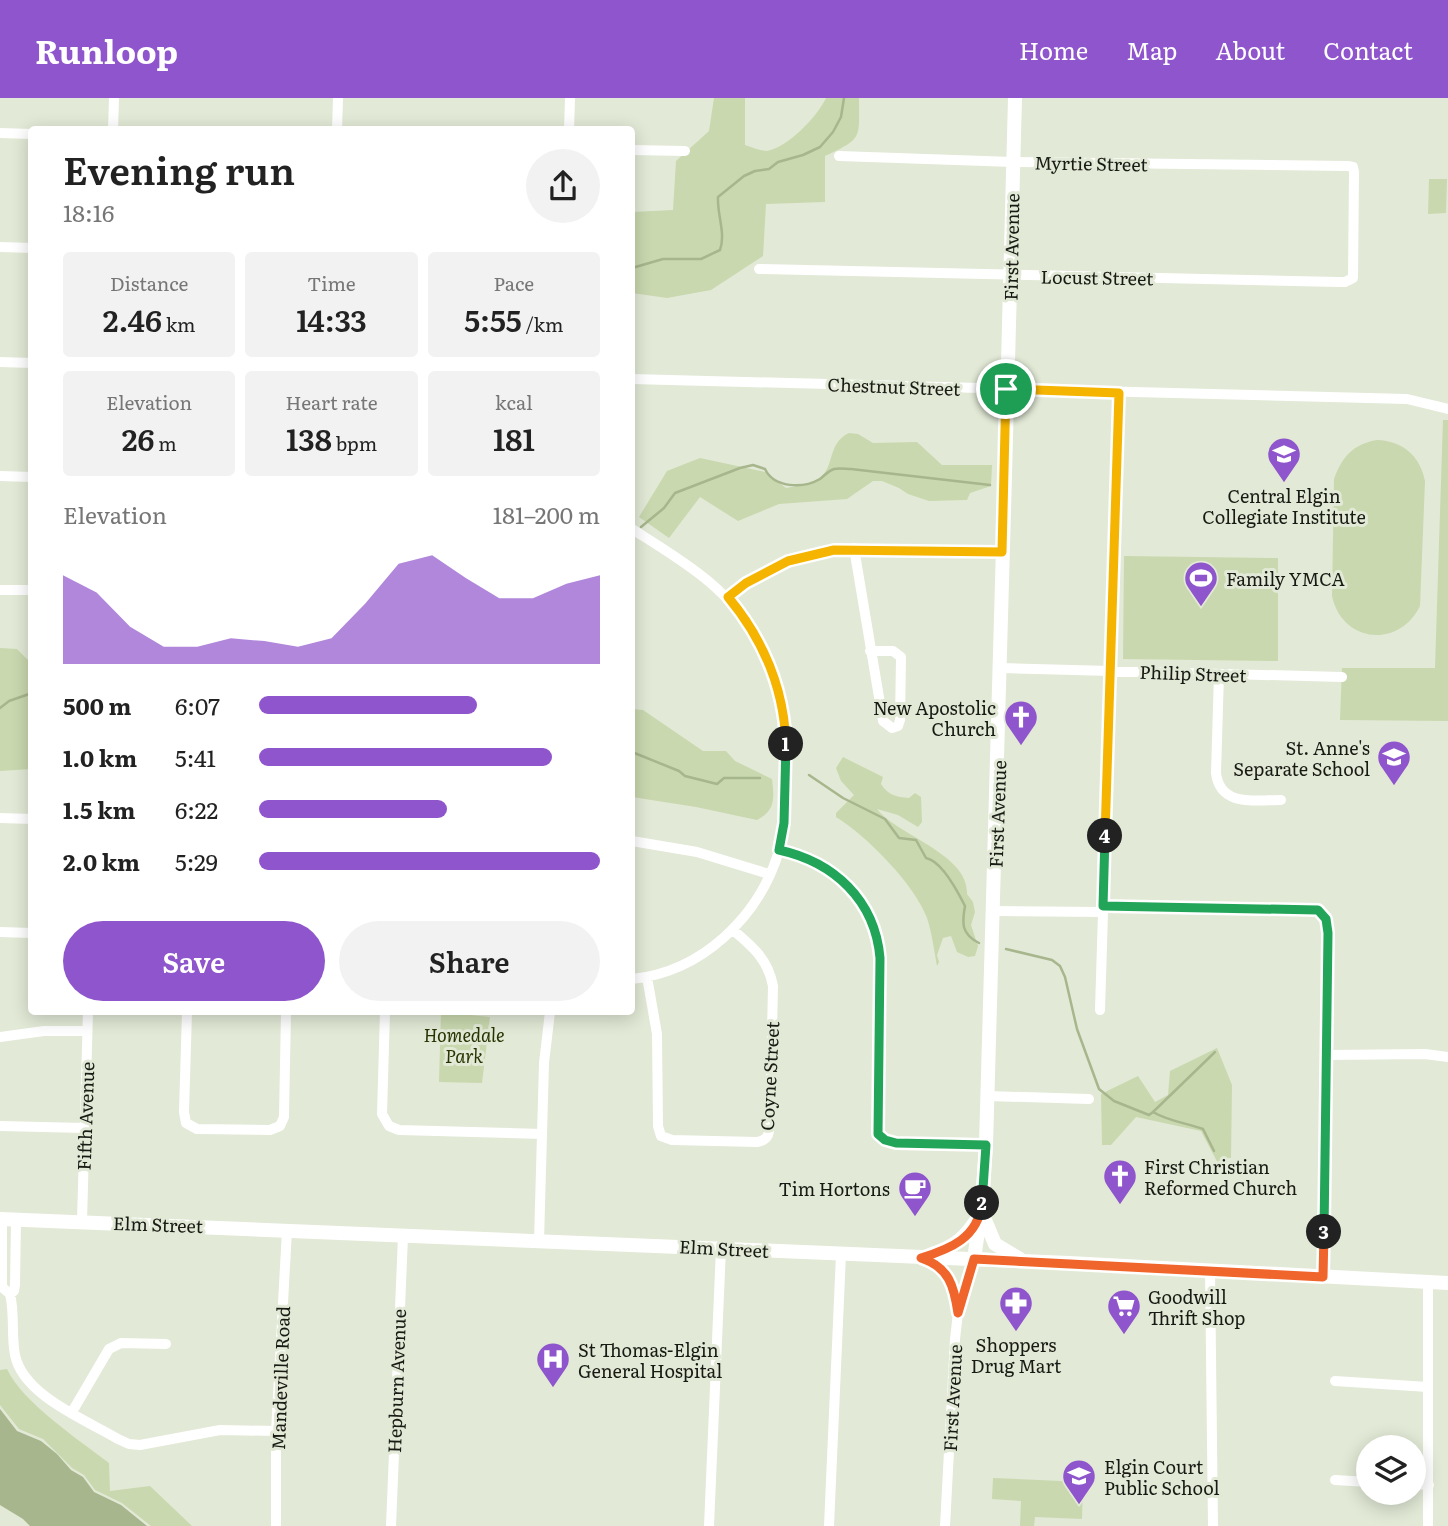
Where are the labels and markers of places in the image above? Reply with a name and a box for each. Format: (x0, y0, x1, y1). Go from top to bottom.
pin (976, 359, 1036, 419)
school or university icon: Central Elgin Collegiate Institute (1265, 435, 1303, 484)
place label: Central Elgin Collegiate Institute (1202, 482, 1366, 530)
sports icon: Family YMCA (1182, 559, 1220, 608)
place label: Family YMCA (1226, 565, 1345, 592)
place label: New Apostolic Church (873, 694, 996, 742)
church icon: New Apostolic Church (1002, 698, 1040, 747)
pin: 1 (768, 726, 804, 762)
place label: St. Anne's Separate School (1233, 734, 1370, 782)
school or university icon: St. Anne's Separate School (1375, 738, 1413, 787)
pin: 4 (1088, 818, 1122, 854)
place label: First Christian Reformed Church (1144, 1153, 1297, 1201)
church icon: First Christian Reformed Church (1101, 1157, 1139, 1206)
cafe icon: Tim Hortons (896, 1169, 934, 1218)
place label: Tim Hortons (779, 1175, 890, 1202)
pin: 2 (964, 1186, 1000, 1220)
pin: 3 (1306, 1214, 1342, 1250)
place label: Goodwill Thrift Shop (1148, 1283, 1245, 1331)
pharmacy icon: Shoppers Drug Mart (997, 1284, 1035, 1333)
supermarket icon: Goodwill Thrift Shop (1105, 1287, 1143, 1336)
place label: Shoppers Drug Mart (971, 1331, 1062, 1379)
place label: St Thomas-Elgin General Hospital (578, 1336, 722, 1384)
hospital icon: St Thomas-Elgin General Hospital (534, 1340, 572, 1389)
place label: Elgin Court Public School (1104, 1453, 1219, 1501)
school or university icon: Elgin Court Public School (1060, 1457, 1098, 1506)

